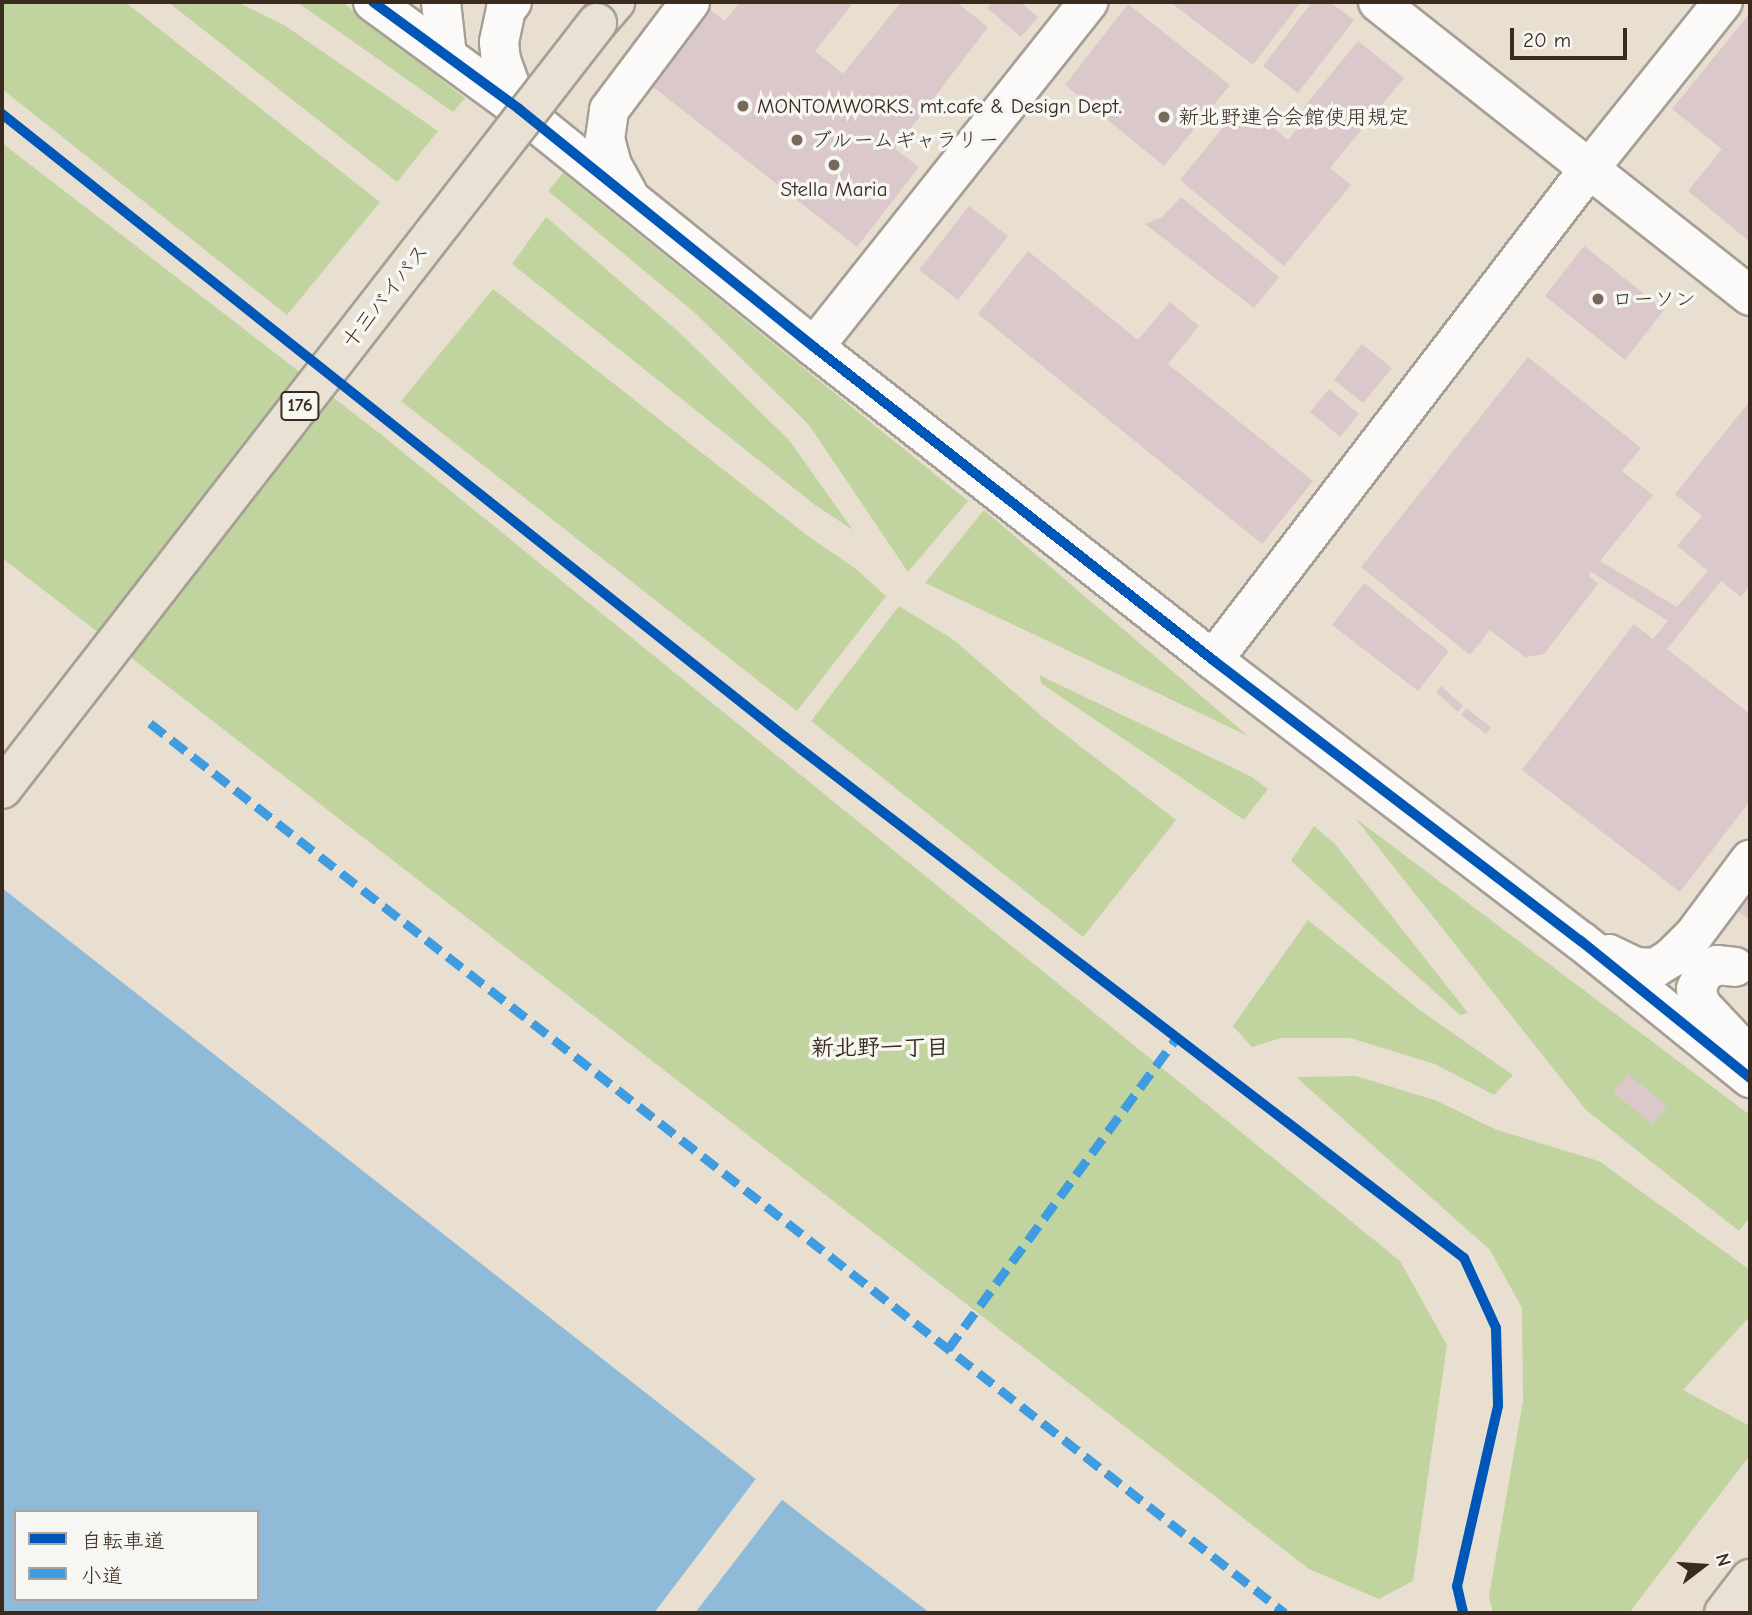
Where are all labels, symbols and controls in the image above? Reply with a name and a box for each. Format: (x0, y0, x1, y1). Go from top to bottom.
scale bar (1514, 14, 1631, 58)
text: 20 m (1523, 28, 1571, 52)
place label: MONTOMWORKS. mt.cafe & Design Dept. (757, 93, 1122, 119)
marker: MONTOMWORKS. mt.cafe & Design Dept. (735, 98, 751, 114)
place label: 新北野連合会館使用規定 (1178, 104, 1409, 130)
marker: 新北野連合会館使用規定 (1156, 109, 1172, 125)
place label: ブルームギャラリー (811, 127, 1001, 153)
marker: ブルームギャラリー (789, 132, 805, 148)
marker: Stella Maria (826, 157, 842, 173)
place label: Stella Maria (781, 176, 887, 202)
street label: 十三バイパス (336, 239, 434, 353)
place label: ローソン (1612, 286, 1696, 312)
marker: ローソン (1590, 291, 1606, 307)
road number: 176 (279, 390, 321, 422)
district label: 新北野一丁目 (811, 1034, 949, 1062)
legend (14, 1510, 259, 1601)
text: 自転車道 (81, 1529, 165, 1553)
north arrow (1668, 1531, 1738, 1601)
text: N (1711, 1551, 1735, 1569)
text: 小道 (81, 1564, 123, 1588)

